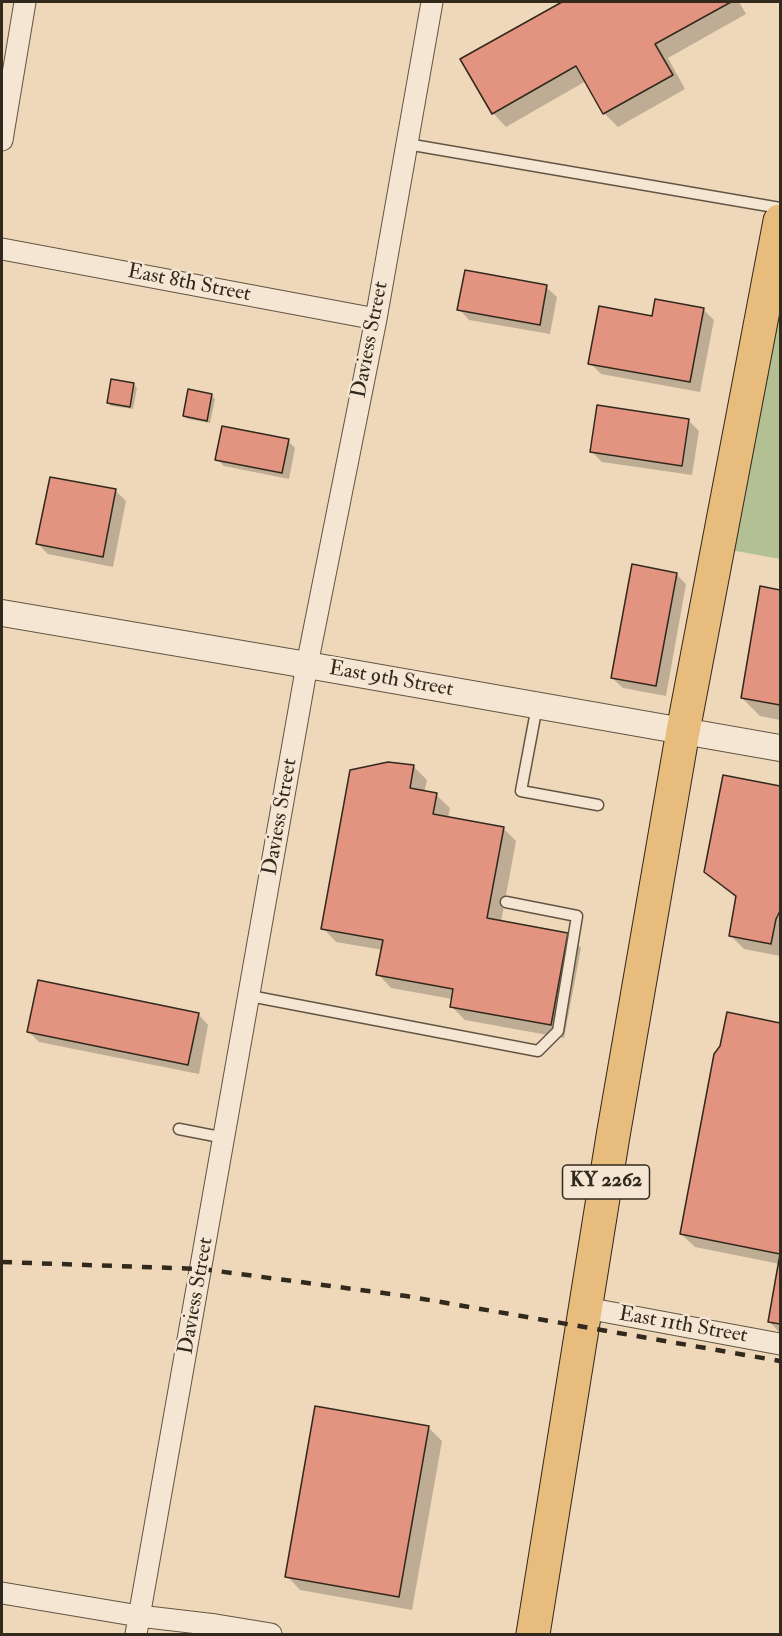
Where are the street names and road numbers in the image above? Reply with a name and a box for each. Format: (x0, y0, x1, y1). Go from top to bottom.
street label: East 8th Street (125, 260, 253, 308)
street label: Daviess Street (347, 280, 395, 400)
street label: East 9th Street (327, 657, 455, 703)
street label: Daviess Street (258, 757, 304, 877)
road number: KY 2262 (562, 1165, 650, 1199)
street label: Daviess Street (174, 1236, 220, 1356)
street label: East 11th Street (617, 1302, 749, 1350)

